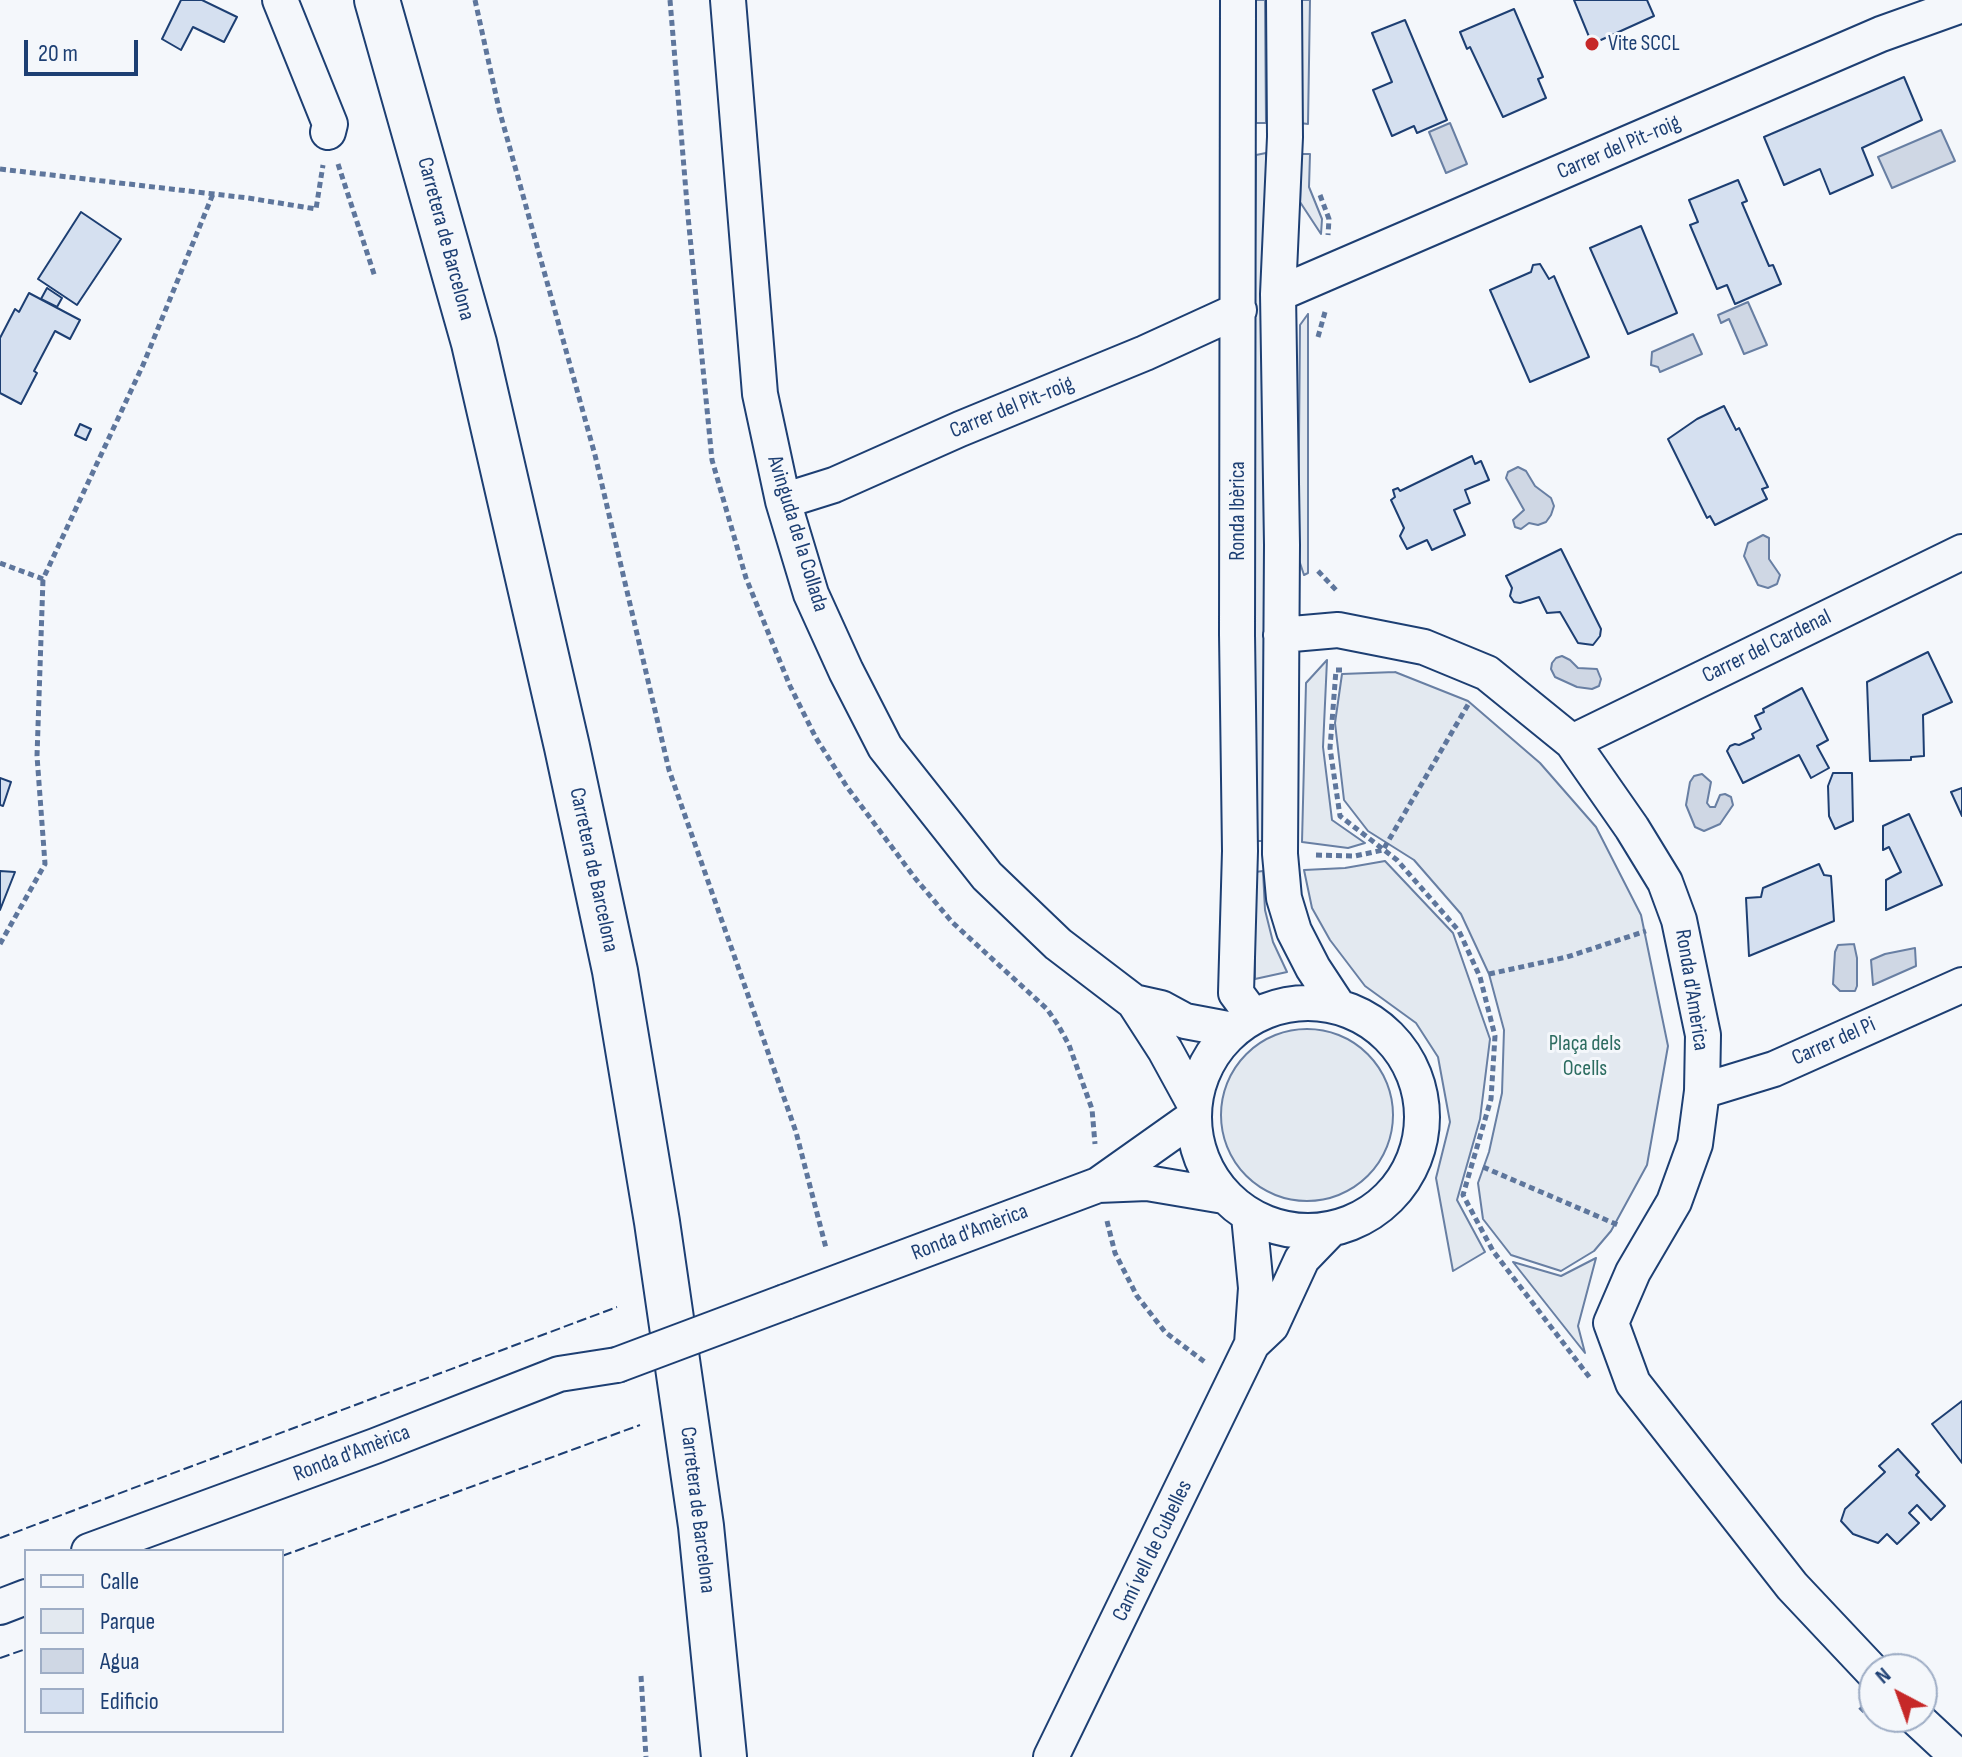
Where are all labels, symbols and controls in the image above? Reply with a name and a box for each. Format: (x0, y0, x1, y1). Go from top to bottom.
scale bar (28, 24, 142, 74)
place label: Vite SCCL (1608, 31, 1680, 57)
marker: Vite SCCL (1583, 35, 1601, 53)
text: 20 m (38, 39, 78, 68)
street label: Carrer del Pit-roig (1553, 110, 1685, 186)
street label: Carretera de Barcelona (411, 155, 479, 323)
street label: Carrer del Pit-roig (946, 371, 1078, 445)
street label: Avinguda de la Collada (761, 453, 833, 615)
street label: Ronda Ibèrica (1225, 461, 1251, 561)
street label: Carrer del Cardenal (1698, 604, 1836, 690)
street label: Carretera de Barcelona (563, 785, 623, 955)
street label: Ronda d'Amèrica (1668, 927, 1714, 1053)
street label: Carrer del Pi (1788, 1012, 1880, 1072)
park label: Plaça dels Ocells (1549, 1031, 1621, 1082)
street label: Ronda d'Amèrica (908, 1199, 1032, 1267)
street label: Ronda d'Amèrica (290, 1420, 414, 1488)
street label: Carretera de Barcelona (674, 1425, 720, 1595)
street label: Camí vell de Cubelles (1107, 1476, 1199, 1626)
legend (24, 1549, 284, 1733)
text: Calle (100, 1567, 139, 1596)
text: Parque (100, 1607, 155, 1636)
text: Agua (100, 1647, 139, 1676)
north arrow (1858, 1653, 1938, 1733)
text: N (1870, 1662, 1897, 1690)
text: Edificio (100, 1687, 159, 1716)

